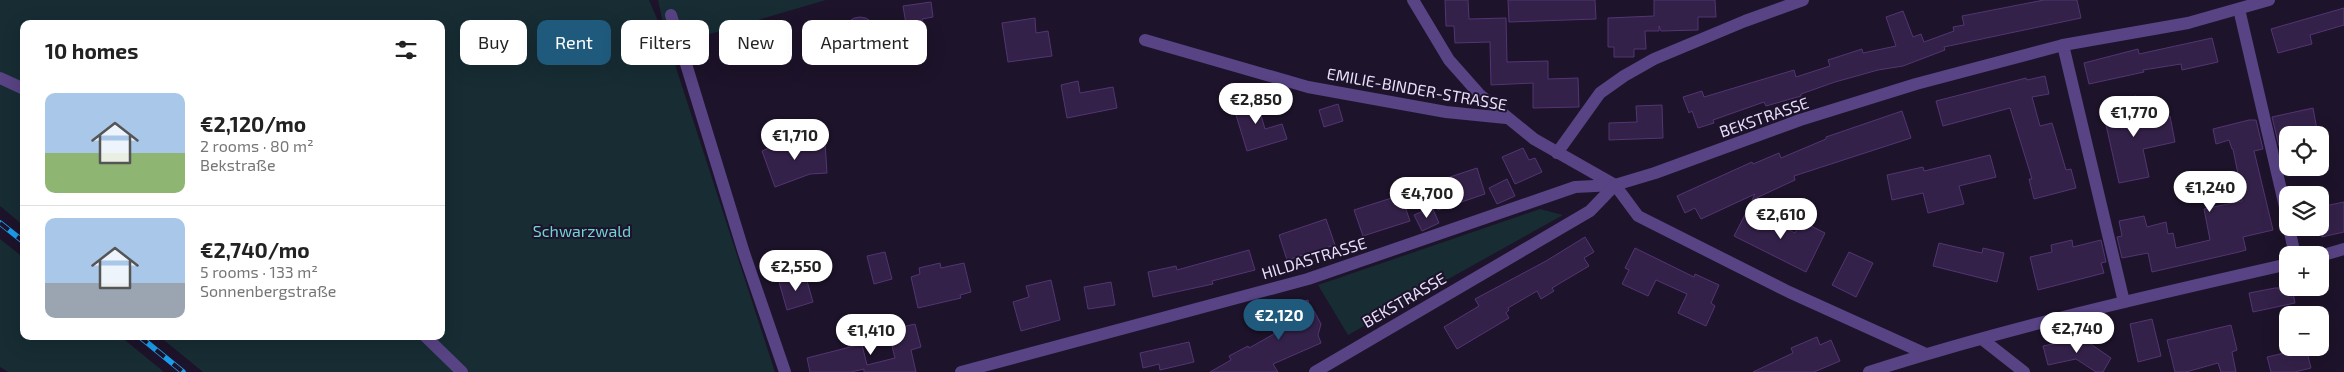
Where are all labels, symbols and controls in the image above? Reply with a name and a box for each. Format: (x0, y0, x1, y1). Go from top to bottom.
chip: Buy (460, 20, 527, 65)
chip: Rent (537, 20, 611, 65)
chip: Filters (621, 20, 709, 65)
chip: New (719, 20, 792, 65)
chip: Apartment (802, 20, 927, 65)
icon: filters (392, 36, 420, 64)
text: 10 homes (45, 38, 138, 63)
street label: EMILIE-BINDER-STRASSE (1326, 63, 1509, 114)
pin: €2,850 (1215, 82, 1297, 125)
text: €2,850 (1230, 89, 1282, 108)
street label: BEKSTRASSE (1717, 92, 1811, 141)
pin: €1,770 (2093, 96, 2175, 138)
text: €1,770 (2110, 102, 2158, 121)
text: €2,120/mo (200, 111, 306, 136)
icon: home (85, 113, 145, 173)
pin: €1,710 (754, 119, 836, 161)
text: €1,710 (772, 125, 818, 144)
map controls (2279, 126, 2329, 356)
button: locate (2279, 126, 2329, 176)
text: 2 rooms · 80 m² (200, 136, 314, 155)
text: Bekstraße (200, 155, 275, 174)
pin: €1,240 (2169, 170, 2251, 213)
pin: €4,700 (1386, 176, 1468, 219)
text: €1,240 (2185, 177, 2235, 196)
text: €4,700 (1401, 183, 1453, 202)
button: layers (2279, 186, 2329, 236)
pin: €2,610 (1740, 198, 1822, 240)
text: €2,610 (1756, 204, 1806, 223)
park label: Schwarzwald (533, 221, 631, 240)
street label: HILDASTRASSE (1259, 233, 1369, 282)
text: €2,740/mo (200, 237, 310, 262)
icon: home (85, 238, 145, 298)
button: + (2279, 246, 2329, 296)
pin: €2,550 (755, 250, 837, 292)
text: €2,550 (770, 256, 822, 275)
text: 5 rooms · 133 m² (200, 262, 318, 281)
street label: BEKSTRASSE (1359, 268, 1449, 331)
text: Sonnenbergstraße (200, 281, 336, 300)
pin: €2,120 (1238, 298, 1320, 341)
text: €2,120 (1254, 305, 1304, 324)
button: − (2279, 306, 2329, 356)
pin: €2,740 (2036, 312, 2118, 354)
pin: €1,410 (830, 314, 912, 356)
text: €2,740 (2051, 318, 2103, 337)
text: €1,410 (847, 320, 895, 339)

